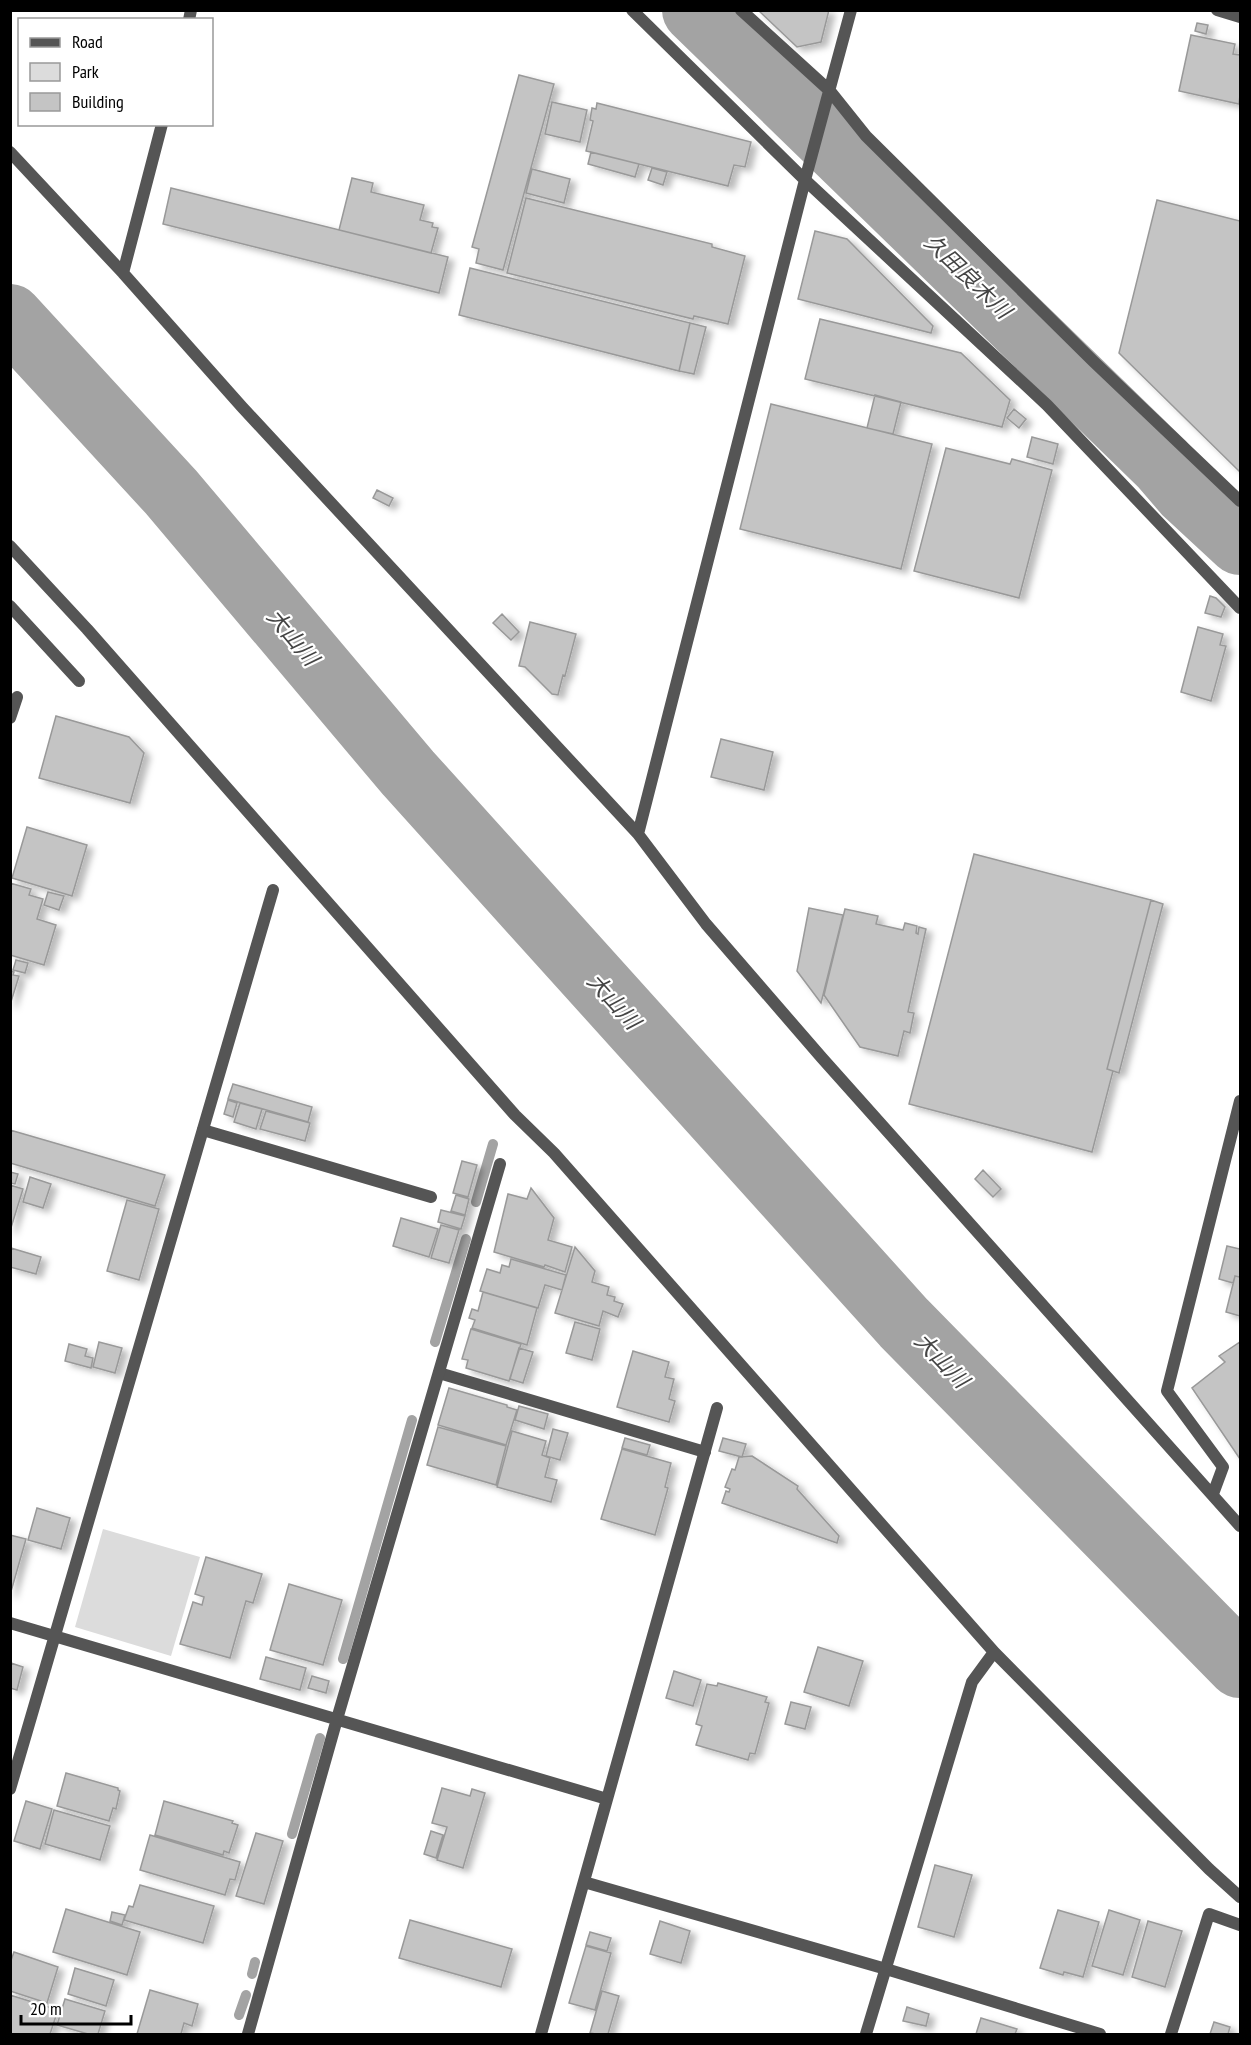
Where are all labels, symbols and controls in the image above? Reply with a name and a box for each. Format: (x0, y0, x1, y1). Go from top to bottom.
legend (18, 18, 213, 126)
text: Road (72, 30, 103, 53)
text: Park (72, 60, 99, 83)
text: Building (72, 90, 124, 113)
water label: 久田良木川 (919, 228, 1019, 326)
water label: 大山川 (261, 603, 326, 673)
water label: 大山川 (582, 967, 648, 1036)
water label: 大山川 (909, 1327, 976, 1395)
scale bar (21, 1988, 130, 2026)
text: 20 m (30, 1997, 62, 2020)

